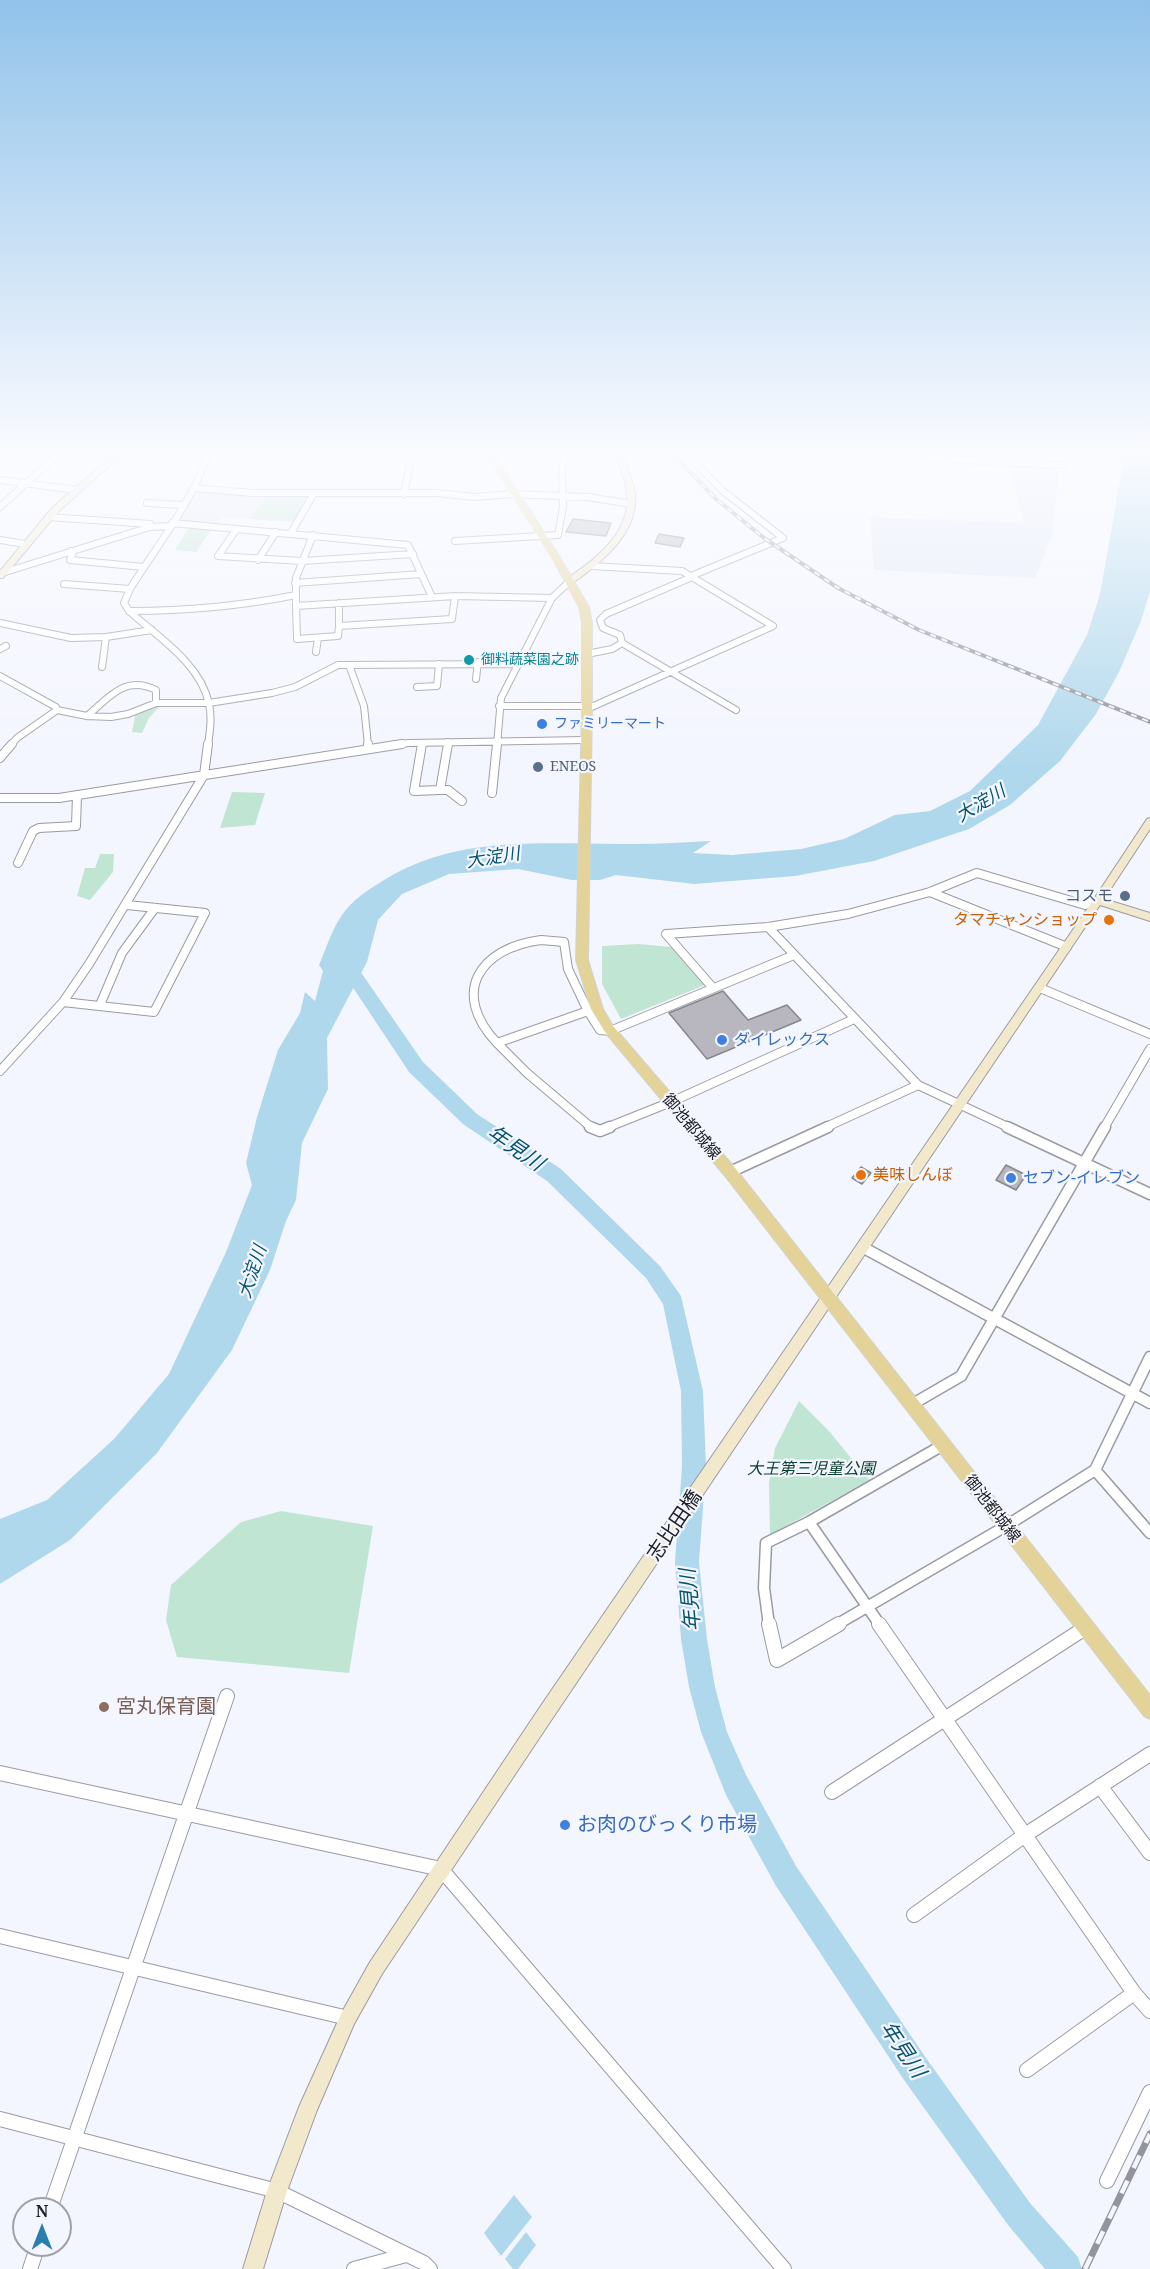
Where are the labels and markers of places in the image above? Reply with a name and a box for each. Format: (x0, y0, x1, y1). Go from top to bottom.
place label: 御料蔬菜園之跡 (481, 652, 579, 668)
marker: 御料蔬菜園之跡 (462, 653, 476, 667)
place label: ファミリーマート (554, 716, 666, 732)
marker: ファミリーマート (535, 717, 549, 731)
place label: ENEOS (550, 759, 596, 775)
marker: ENEOS (531, 760, 545, 774)
place label: コスモ (1065, 886, 1113, 906)
marker: コスモ (1118, 889, 1132, 903)
place label: タマチャンショップ (953, 910, 1097, 930)
marker: タマチャンショップ (1102, 913, 1116, 927)
place label: ダイレックス (734, 1030, 830, 1050)
marker: ダイレックス (715, 1033, 729, 1047)
place label: 美味しんぼ (873, 1165, 953, 1185)
marker: 美味しんぼ (854, 1168, 868, 1182)
place label: セブン-イレブン (1023, 1168, 1140, 1188)
marker: セブン-イレブン (1004, 1171, 1018, 1185)
place label: 宮丸保育園 (116, 1695, 216, 1719)
marker: 宮丸保育園 (97, 1700, 111, 1714)
place label: お肉のびっくり市場 (577, 1813, 757, 1837)
marker: お肉のびっくり市場 (558, 1818, 572, 1832)

